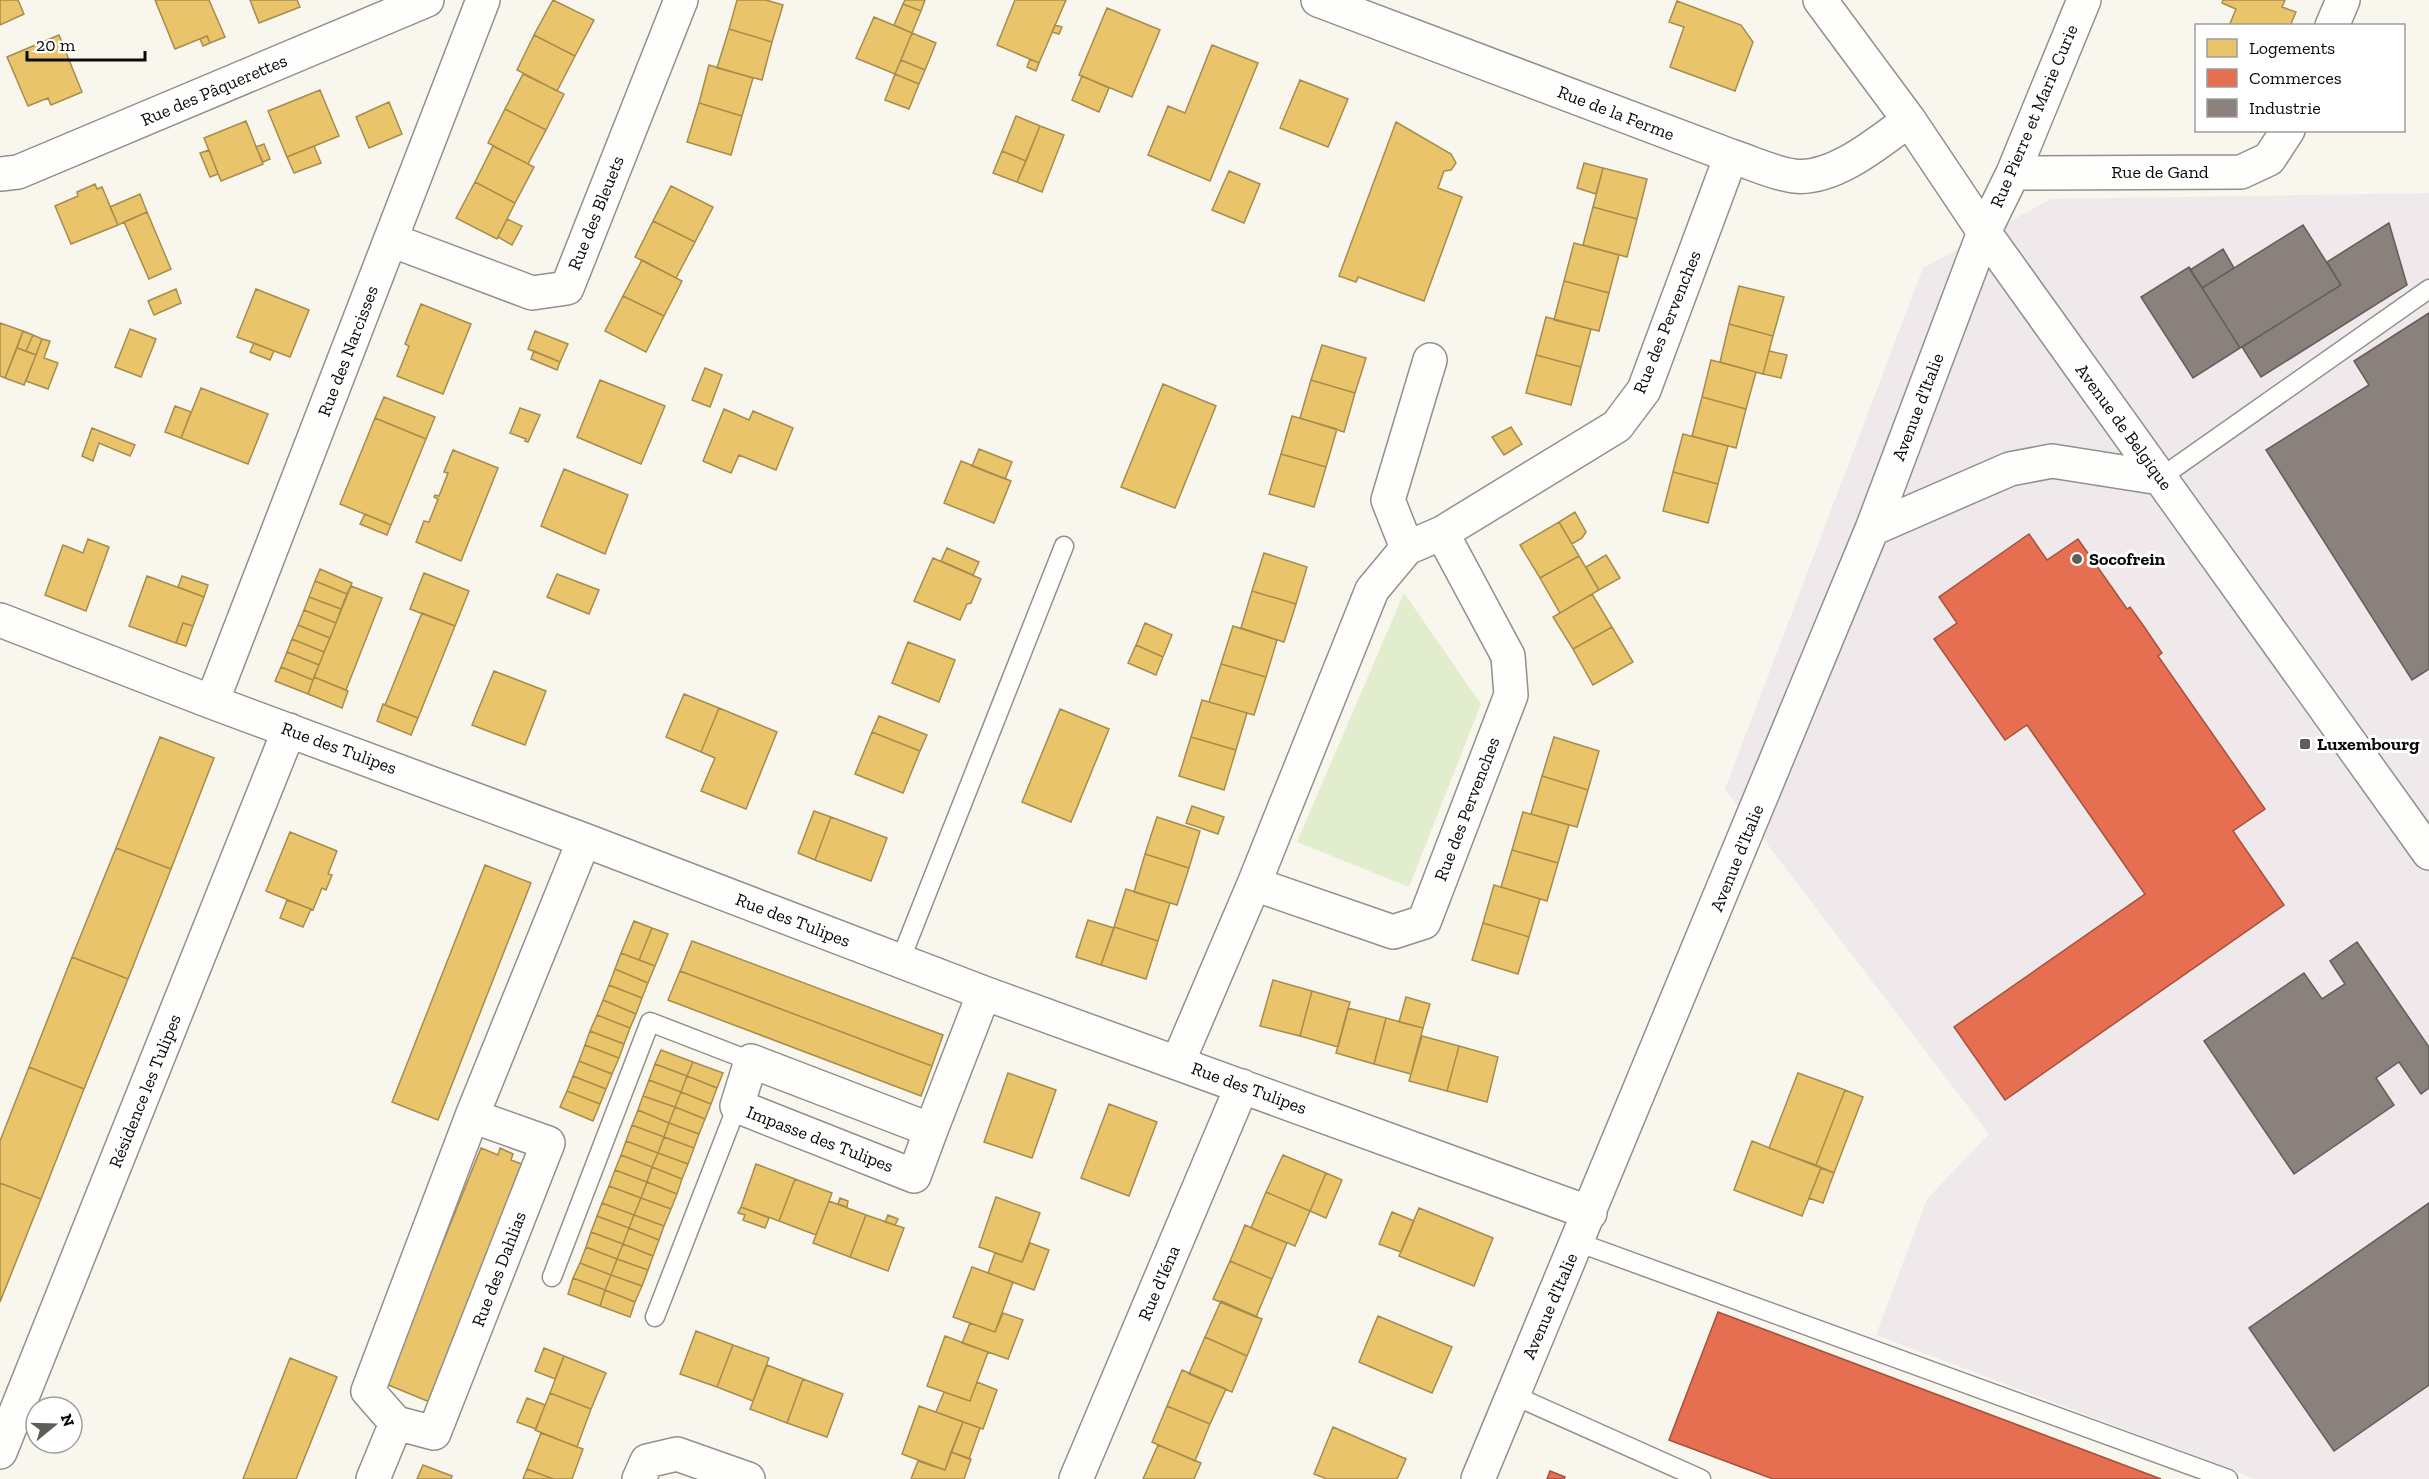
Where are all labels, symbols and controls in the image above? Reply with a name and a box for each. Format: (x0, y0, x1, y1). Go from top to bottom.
street label: Rue Pierre et Marie Curie (1985, 21, 2083, 211)
scale bar (27, 24, 146, 62)
legend (2195, 24, 2405, 132)
text: 20 m (36, 34, 76, 56)
text: Logements (2249, 37, 2335, 59)
street label: Rue des Pâquerettes (137, 49, 291, 131)
text: Commerces (2249, 67, 2342, 89)
street label: Rue de la Ferme (1554, 81, 1678, 145)
text: Industrie (2249, 97, 2321, 119)
street label: Rue des Bleuets (563, 153, 629, 273)
street label: Rue de Gand (2111, 161, 2209, 183)
street label: Rue des Pervenches (1628, 247, 1706, 397)
street label: Rue des Narcisses (313, 282, 383, 420)
street label: Avenue d'Italie (1887, 350, 1949, 464)
street label: Avenue de Belgique (2071, 360, 2177, 494)
place label: Socofrein (2089, 548, 2166, 570)
marker: Socofrein (2070, 552, 2084, 566)
street label: Rue des Tulipes (278, 717, 400, 779)
place label: Luxembourg (2317, 733, 2419, 755)
street label: Rue des Pervenches (1429, 734, 1505, 884)
marker: Luxembourg (2298, 737, 2312, 751)
street label: Avenue d'Italie (1706, 801, 1768, 915)
street label: Rue des Tulipes (733, 888, 854, 952)
street label: Résidence les Tulipes (104, 1011, 186, 1171)
street label: Rue des Tulipes (1188, 1057, 1310, 1119)
street label: Impasse des Tulipes (743, 1101, 897, 1177)
street label: Rue des Dahlias (467, 1208, 531, 1330)
street label: Rue d'Iéna (1133, 1242, 1185, 1324)
street label: Avenue d'Italie (1518, 1249, 1582, 1363)
north arrow (24, 1395, 84, 1455)
text: N (57, 1411, 79, 1429)

